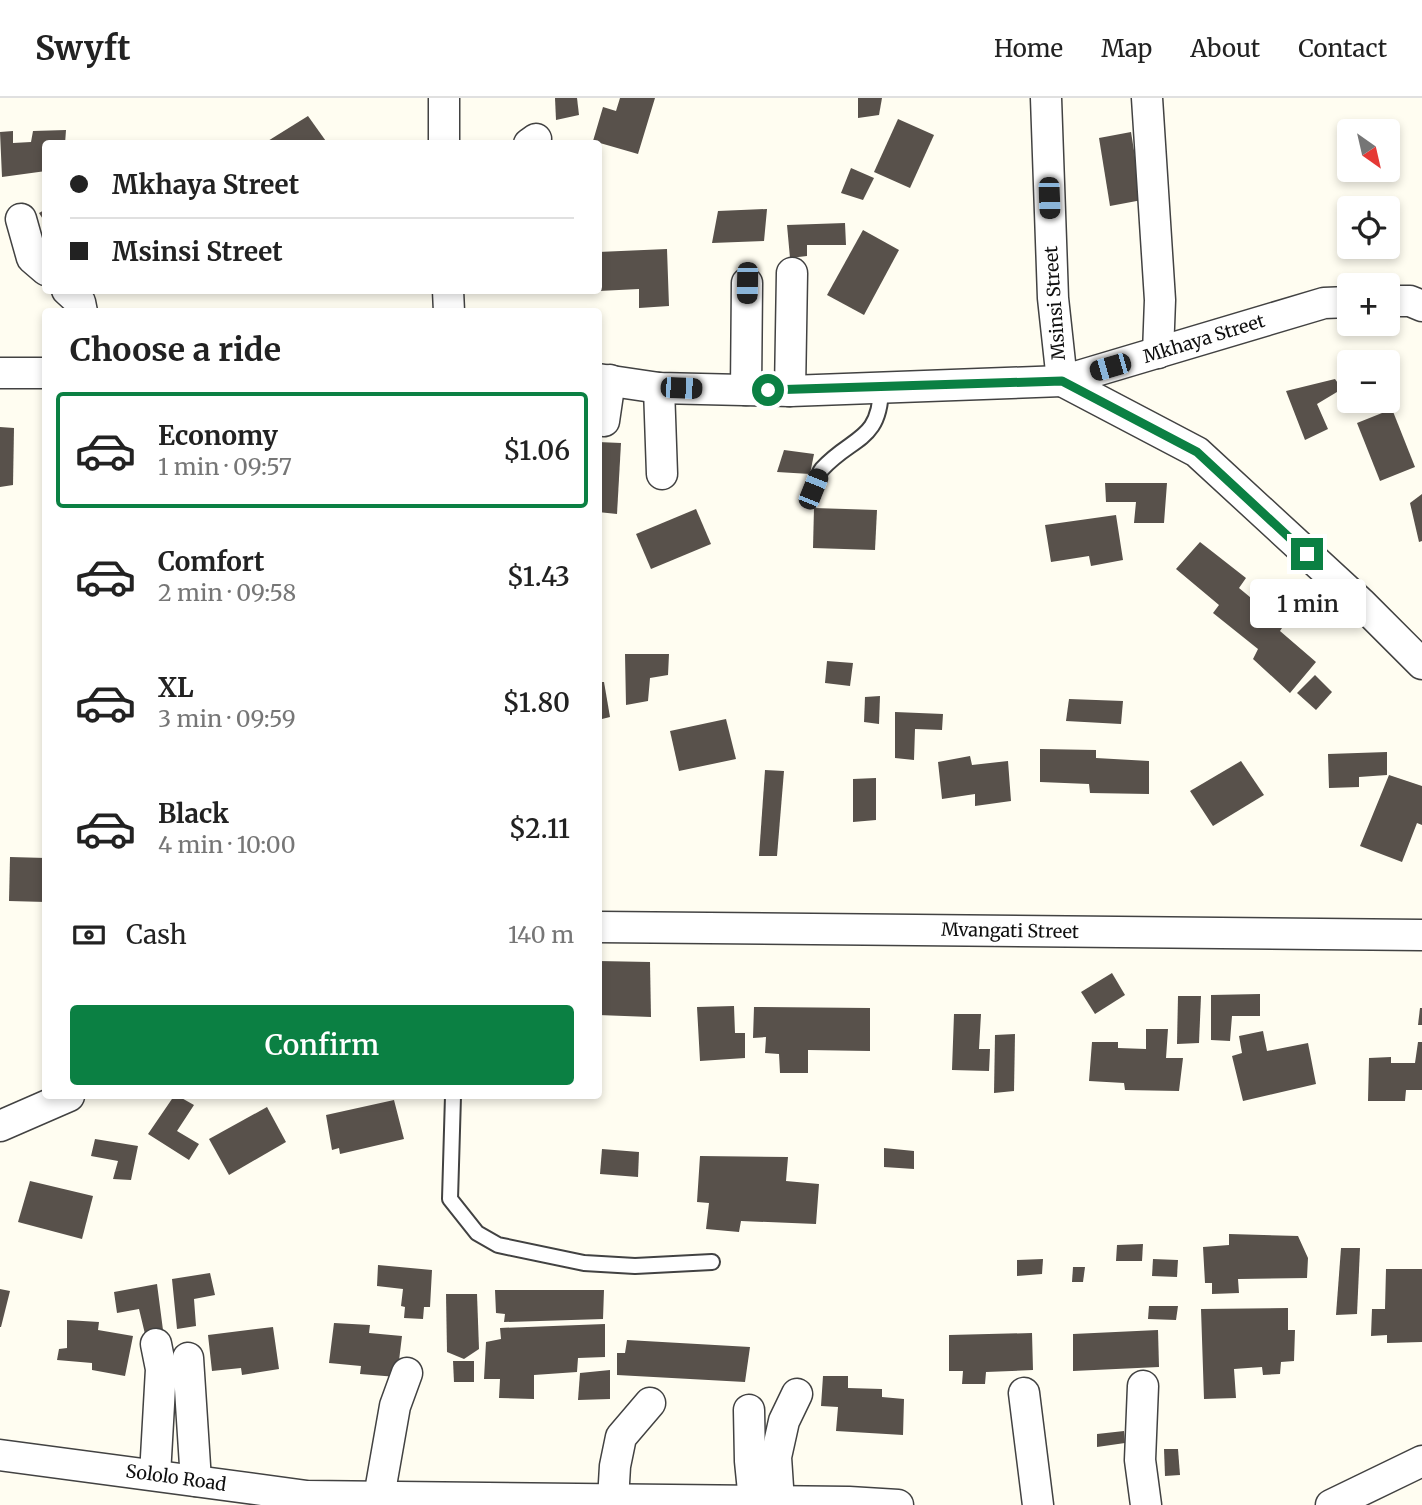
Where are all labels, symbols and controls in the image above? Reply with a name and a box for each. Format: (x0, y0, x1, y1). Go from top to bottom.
text: Swyft (35, 28, 130, 69)
text: Home (994, 33, 1063, 64)
text: Map (1101, 33, 1152, 64)
text: About (1190, 33, 1260, 64)
text: Contact (1298, 33, 1387, 64)
north arrow (1337, 119, 1400, 182)
map controls (1337, 119, 1400, 413)
text: Mkhaya Street (112, 168, 299, 201)
car (1038, 177, 1061, 219)
button: locate (1337, 196, 1400, 259)
text: Msinsi Street (112, 235, 283, 268)
street label: Msinsi Street (1039, 245, 1070, 361)
car (737, 262, 758, 304)
button: + (1337, 273, 1400, 336)
street label: Mkhaya Street (1140, 309, 1268, 368)
text: Choose a ride (70, 330, 281, 370)
button: − (1337, 350, 1400, 413)
car (1087, 351, 1134, 383)
route start (752, 374, 784, 406)
car (660, 377, 703, 399)
icon: car (74, 419, 137, 482)
text: Economy (158, 419, 278, 452)
text: $1.06 (503, 434, 570, 467)
text: 1 min · 09:57 (158, 452, 292, 481)
car (796, 466, 831, 512)
route end (1291, 538, 1323, 570)
icon: car (74, 545, 137, 608)
text: Comfort (158, 545, 264, 578)
text: $1.43 (507, 560, 570, 593)
text: 2 min · 09:58 (158, 578, 296, 607)
callout: 1 min (1249, 578, 1365, 628)
text: 1 min (1277, 589, 1339, 618)
icon: car (74, 671, 137, 734)
text: XL (158, 671, 194, 704)
text: $1.80 (503, 686, 570, 719)
text: 3 min · 09:59 (158, 704, 296, 733)
icon: car (74, 797, 137, 860)
text: Black (158, 797, 229, 830)
text: $2.11 (509, 812, 570, 845)
text: 4 min · 10:00 (158, 830, 296, 859)
icon: cash (70, 916, 108, 954)
text: Cash (126, 918, 187, 951)
street label: Mvangati Street (941, 918, 1079, 943)
text: 140 m (508, 920, 574, 949)
button: Confirm (70, 1005, 574, 1085)
street label: Sololo Road (124, 1459, 228, 1496)

